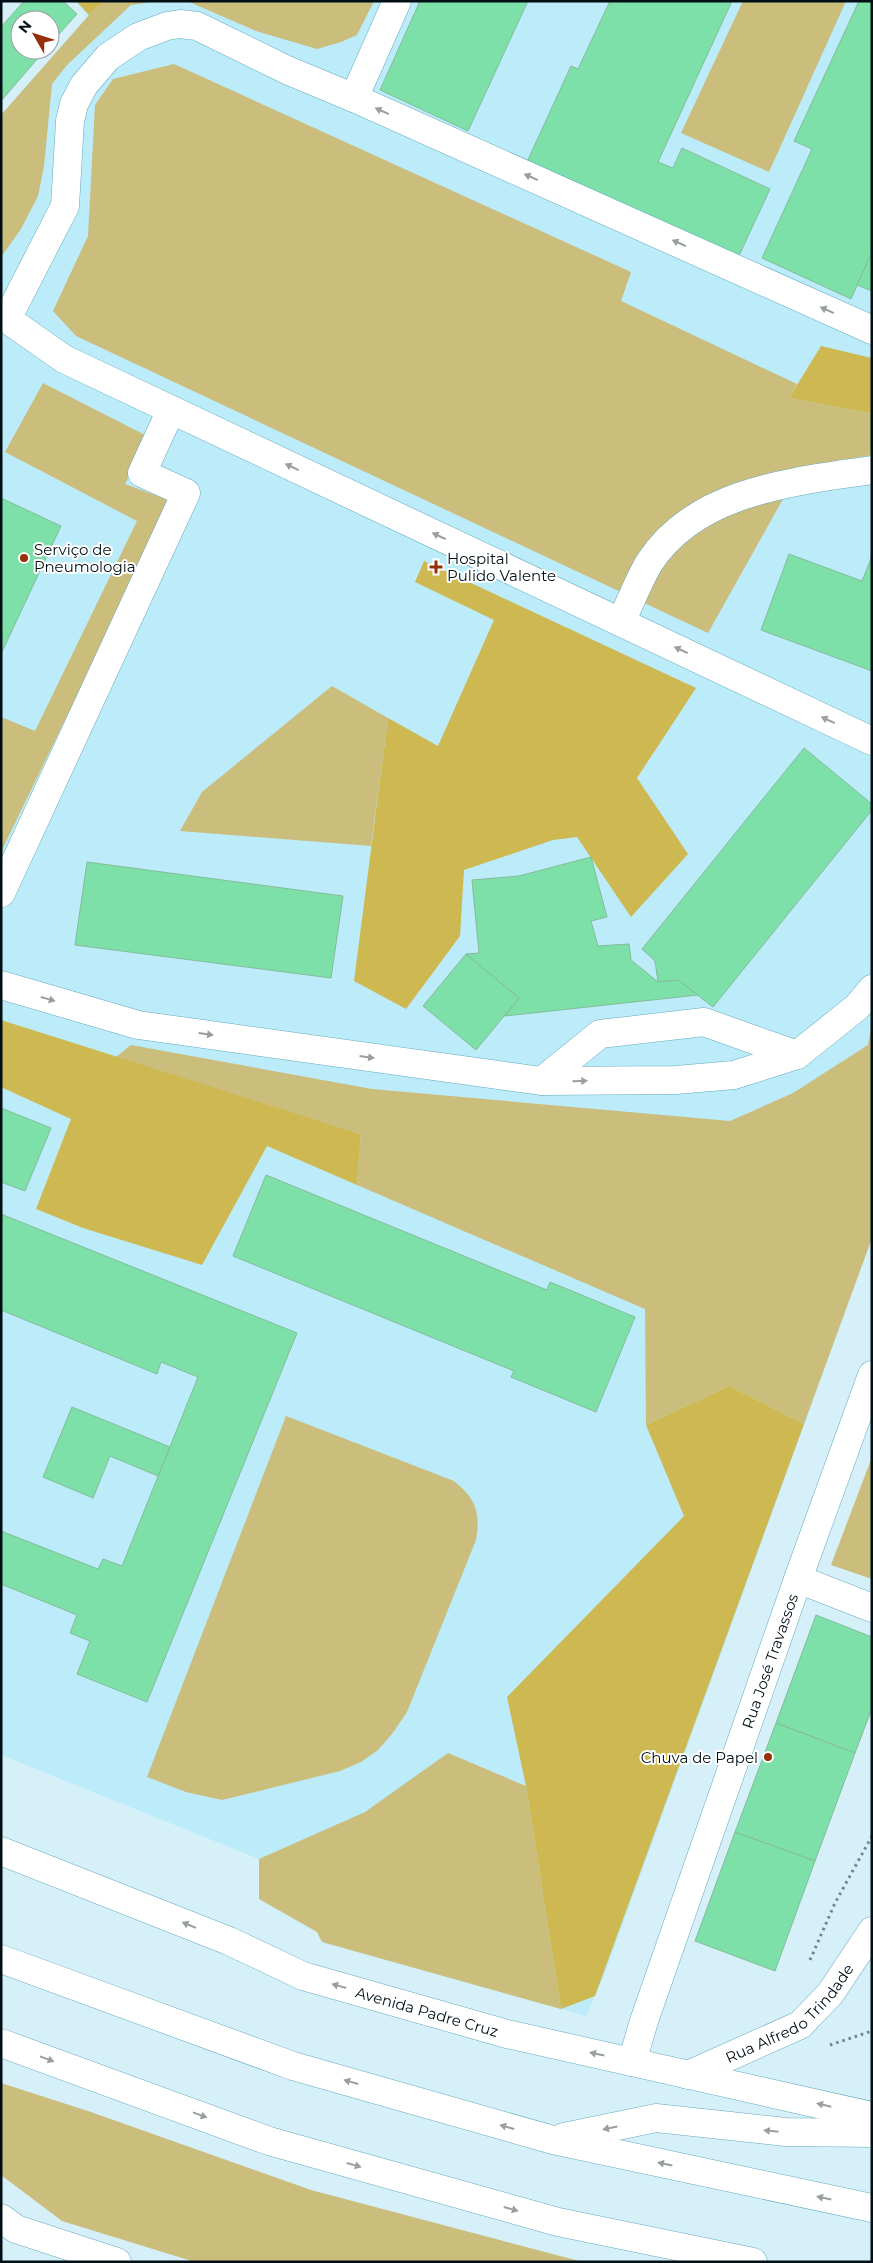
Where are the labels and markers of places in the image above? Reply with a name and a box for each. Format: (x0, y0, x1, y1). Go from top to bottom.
place label: Serviço de Pneumologia (34, 540, 136, 576)
place label: Hospital Pulido Valente (447, 549, 556, 585)
marker: Serviço de Pneumologia (18, 552, 30, 564)
marker: Hospital Pulido Valente (429, 560, 443, 574)
place label: Chuva de Papel (641, 1748, 758, 1767)
marker: Chuva de Papel (762, 1751, 774, 1763)

